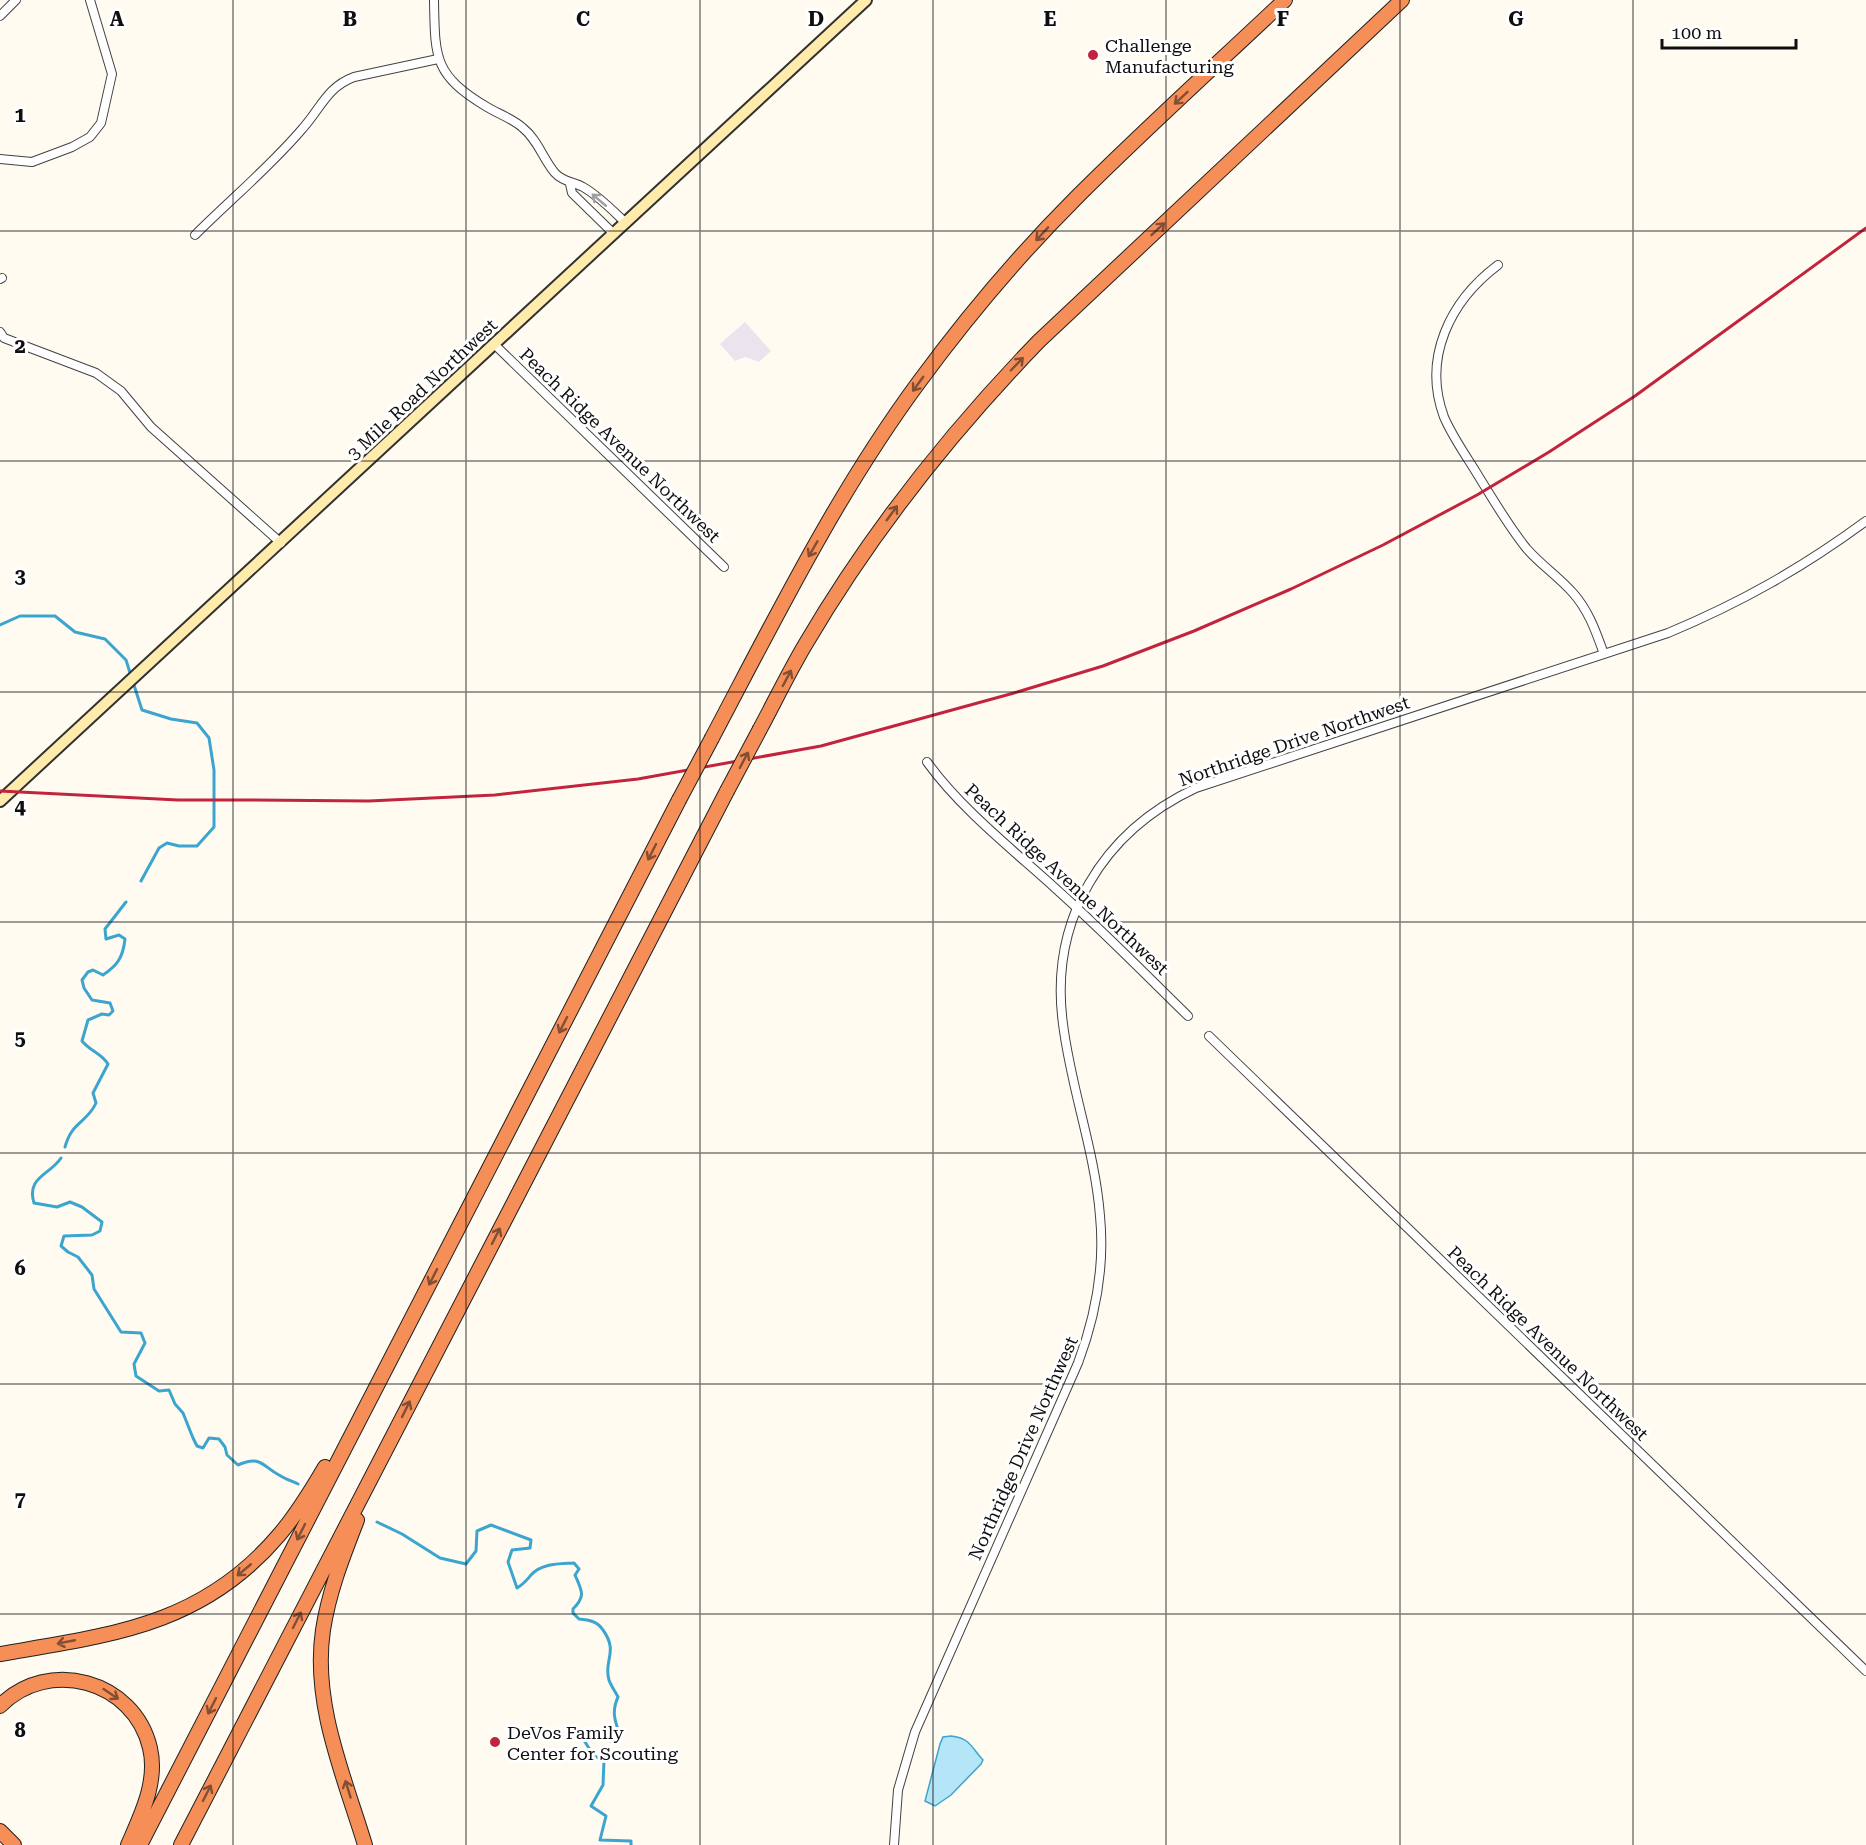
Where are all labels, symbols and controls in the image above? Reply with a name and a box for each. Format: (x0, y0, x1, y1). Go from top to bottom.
text: A (110, 7, 125, 31)
text: B (343, 7, 357, 31)
text: C (576, 7, 590, 31)
text: D (808, 7, 824, 31)
text: E (1044, 7, 1057, 31)
text: F (1277, 7, 1289, 31)
text: G (1508, 7, 1524, 31)
scale bar (1662, 12, 1796, 50)
text: 100 m (1671, 22, 1722, 43)
place label: Challenge Manufacturing (1105, 35, 1234, 77)
marker: Challenge Manufacturing (1086, 48, 1100, 62)
one-way arrow (1174, 91, 1189, 105)
text: 1 (14, 103, 26, 127)
one-way arrow (592, 193, 607, 207)
one-way arrow (1150, 222, 1165, 236)
one-way arrow (1035, 226, 1049, 241)
street label: 3 Mile Road Northwest (343, 314, 501, 464)
text: 2 (14, 334, 26, 358)
street label: Peach Ridge Avenue Northwest (515, 343, 725, 547)
one-way arrow (1010, 357, 1024, 372)
one-way arrow (911, 376, 924, 392)
one-way arrow (886, 506, 898, 522)
one-way arrow (807, 539, 818, 557)
text: 3 (14, 564, 26, 588)
one-way arrow (782, 669, 793, 687)
street label: Northridge Drive Northwest (1176, 692, 1412, 790)
one-way arrow (739, 752, 750, 770)
street label: Peach Ridge Avenue Northwest (961, 779, 1173, 979)
text: 4 (14, 795, 26, 819)
one-way arrow (646, 843, 658, 861)
one-way arrow (557, 1016, 568, 1034)
text: 5 (14, 1026, 26, 1050)
one-way arrow (490, 1227, 502, 1245)
street label: Peach Ridge Avenue Northwest (1443, 1241, 1653, 1445)
text: 6 (14, 1256, 26, 1280)
one-way arrow (426, 1268, 438, 1286)
street label: Northridge Drive Northwest (964, 1333, 1082, 1563)
one-way arrow (401, 1401, 412, 1419)
text: 7 (14, 1487, 26, 1511)
one-way arrow (295, 1523, 306, 1541)
one-way arrow (237, 1563, 252, 1577)
one-way arrow (292, 1611, 303, 1629)
one-way arrow (57, 1637, 77, 1648)
one-way arrow (102, 1688, 118, 1700)
one-way arrow (206, 1696, 217, 1714)
text: 8 (14, 1718, 26, 1742)
place label: DeVos Family Center for Scouting (507, 1722, 679, 1764)
marker: DeVos Family Center for Scouting (488, 1735, 502, 1749)
one-way arrow (342, 1780, 353, 1799)
one-way arrow (202, 1784, 214, 1802)

